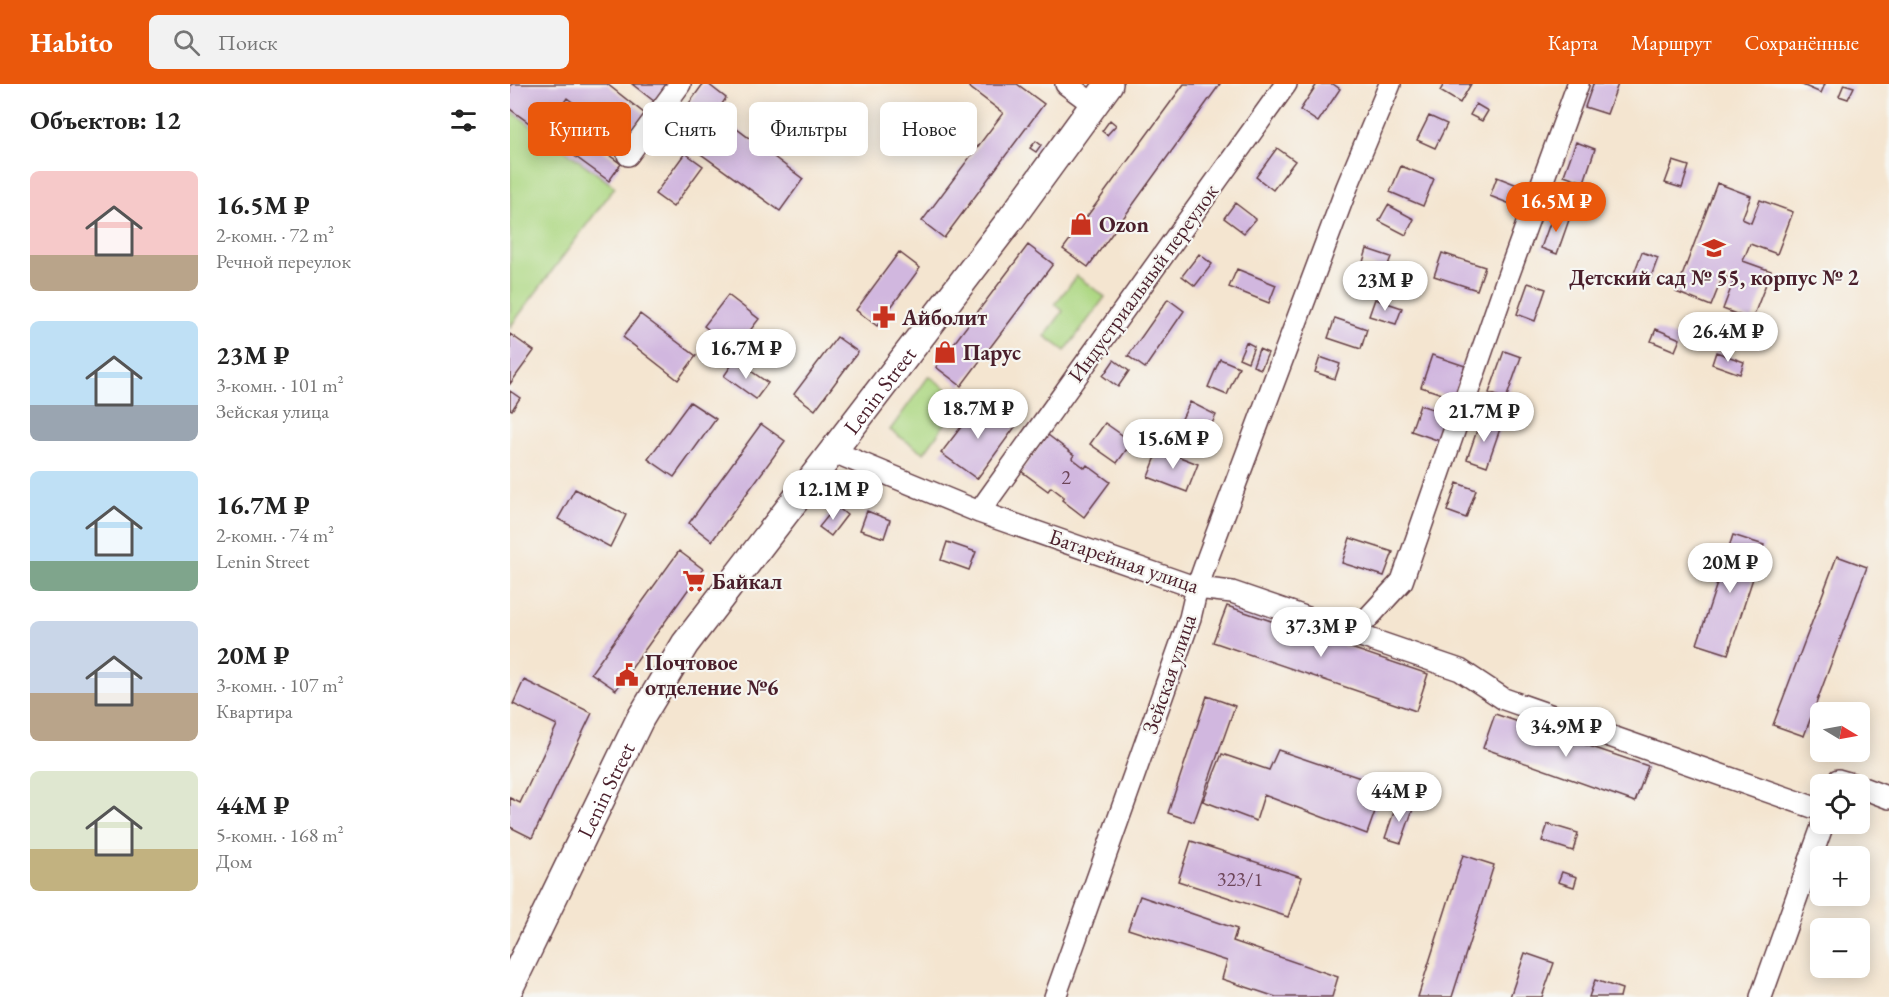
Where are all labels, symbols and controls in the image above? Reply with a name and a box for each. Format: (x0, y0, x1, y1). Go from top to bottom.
search box (149, 15, 569, 69)
text: Habito (30, 24, 113, 60)
icon: search (170, 26, 203, 59)
text: Поиск (218, 28, 278, 57)
text: Карта (1548, 29, 1598, 56)
text: Маршрут (1631, 29, 1712, 56)
text: Сохранённые (1745, 29, 1859, 56)
chip: Купить (528, 102, 631, 156)
chip: Снять (643, 102, 737, 156)
chip: Фильтры (749, 102, 868, 156)
chip: Новое (880, 102, 977, 156)
text: Объектов: 12 (30, 103, 181, 137)
icon: filters (447, 104, 480, 137)
street label: Индустриальный переулок (1061, 177, 1225, 388)
pin: 16.5M ₽ (1501, 182, 1611, 233)
text: 16.5M ₽ (216, 188, 310, 222)
text: 16.5M ₽ (1520, 188, 1592, 214)
icon: home (78, 195, 150, 267)
place label: Ozon (1099, 210, 1149, 239)
shop icon: Ozon (1068, 211, 1094, 237)
text: 2-комн. · 72 m² (216, 222, 334, 248)
school or university icon: Детский сад № 55, корпус № 2 (1701, 235, 1727, 261)
text: Речной переулок (216, 248, 351, 274)
pin: 23M ₽ (1343, 261, 1427, 312)
place label: Детский сад № 55, корпус № 2 (1569, 263, 1859, 292)
text: 23M ₽ (1357, 267, 1413, 293)
place label: Айболит (901, 303, 987, 332)
pharmacy icon: Айболит (871, 304, 897, 330)
pin: 26.4M ₽ (1673, 312, 1783, 363)
text: 26.4M ₽ (1692, 318, 1764, 344)
pin: 16.7M ₽ (691, 329, 801, 380)
text: 16.7M ₽ (710, 335, 782, 361)
text: 23M ₽ (216, 338, 290, 372)
place label: Парус (963, 338, 1021, 367)
shop icon: Парус (932, 339, 958, 365)
street label: Lenin Street (837, 341, 922, 440)
icon: home (78, 345, 150, 417)
text: 3-комн. · 101 m² (216, 372, 344, 398)
pin: 18.7M ₽ (923, 389, 1033, 440)
pin: 21.7M ₽ (1429, 392, 1539, 443)
text: 18.7M ₽ (942, 395, 1014, 421)
text: Зейская улица (216, 398, 329, 424)
text: 21.7M ₽ (1448, 398, 1520, 424)
pin: 15.6M ₽ (1118, 419, 1228, 470)
text: 15.6M ₽ (1137, 425, 1209, 451)
house number: 2 (1061, 464, 1071, 490)
pin: 12.1M ₽ (778, 470, 888, 521)
text: 12.1M ₽ (797, 476, 869, 502)
text: 16.7M ₽ (216, 488, 310, 522)
icon: home (78, 495, 150, 567)
text: 2-комн. · 74 m² (216, 522, 334, 548)
street label: Батарейная улица (1045, 522, 1203, 600)
pin: 20M ₽ (1688, 543, 1772, 594)
text: Lenin Street (216, 548, 309, 574)
text: 20M ₽ (1702, 549, 1758, 575)
place label: Байкал (712, 567, 782, 596)
supermarket icon: Байкал (681, 568, 707, 594)
pin: 37.3M ₽ (1266, 607, 1376, 658)
street label: Зейская улица (1135, 610, 1203, 738)
text: 37.3M ₽ (1285, 613, 1357, 639)
text: 20M ₽ (216, 638, 290, 672)
icon: home (78, 645, 150, 717)
place label: Почтовое отделение №6 (645, 648, 779, 702)
public building icon: Почтовое отделение №6 (614, 662, 640, 688)
text: 3-комн. · 107 m² (216, 672, 344, 698)
text: Квартира (216, 698, 293, 724)
north arrow (1810, 702, 1870, 762)
map controls (1810, 702, 1870, 978)
pin: 34.9M ₽ (1511, 707, 1621, 758)
text: 34.9M ₽ (1530, 713, 1602, 739)
street label: Lenin Street (570, 737, 641, 843)
pin: 44M ₽ (1357, 772, 1441, 823)
button: locate (1810, 774, 1870, 834)
text: 44M ₽ (1371, 778, 1427, 804)
text: 44M ₽ (216, 788, 290, 822)
icon: home (78, 795, 150, 867)
text: 5-комн. · 168 m² (216, 822, 344, 848)
button: + (1810, 846, 1870, 906)
text: Дом (216, 848, 252, 874)
house number: 323/1 (1217, 866, 1263, 892)
button: − (1810, 918, 1870, 978)

